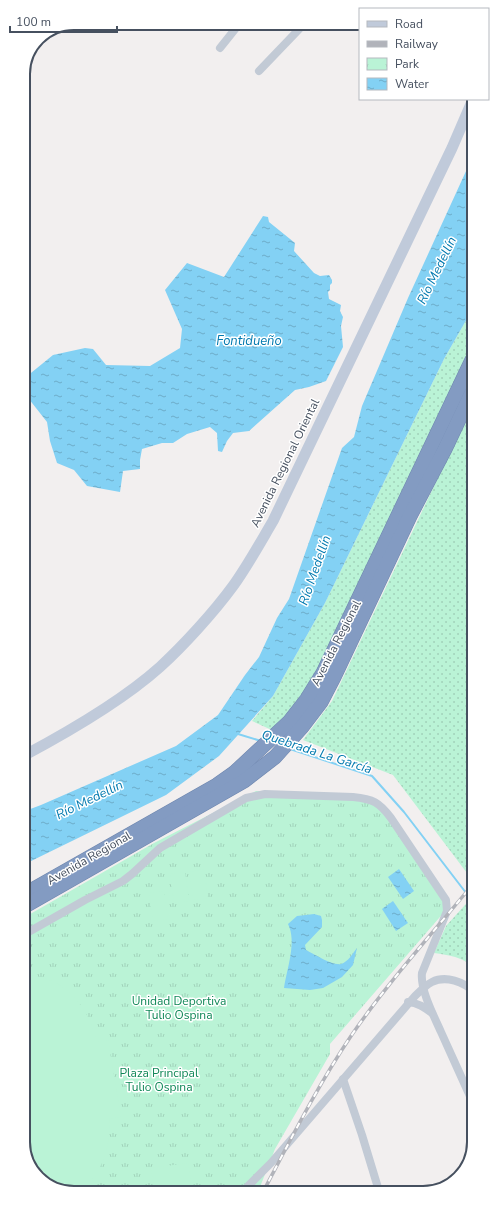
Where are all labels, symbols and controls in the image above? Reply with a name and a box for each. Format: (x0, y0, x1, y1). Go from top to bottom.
scale bar (10, 8, 117, 34)
legend (359, 8, 489, 100)
text: 100 m (16, 14, 51, 30)
text: Road (395, 16, 423, 32)
text: Railway (395, 36, 439, 52)
text: Park (395, 56, 420, 72)
text: Water (395, 76, 429, 92)
water label: Río Medellín (413, 234, 461, 307)
water label: Fontidueño (216, 332, 282, 350)
street label: Avenida Regional Oriental (247, 396, 323, 530)
water label: Río Medellín (295, 533, 335, 608)
street label: Avenida Regional (307, 597, 365, 689)
water label: Quebrada La García (259, 726, 374, 778)
water label: Río Medellín (53, 776, 126, 824)
street label: Avenida Regional (44, 827, 134, 889)
park label: Unidad Deportiva Tulio Ospina (132, 993, 226, 1023)
park label: Plaza Principal Tulio Ospina (119, 1065, 199, 1095)

